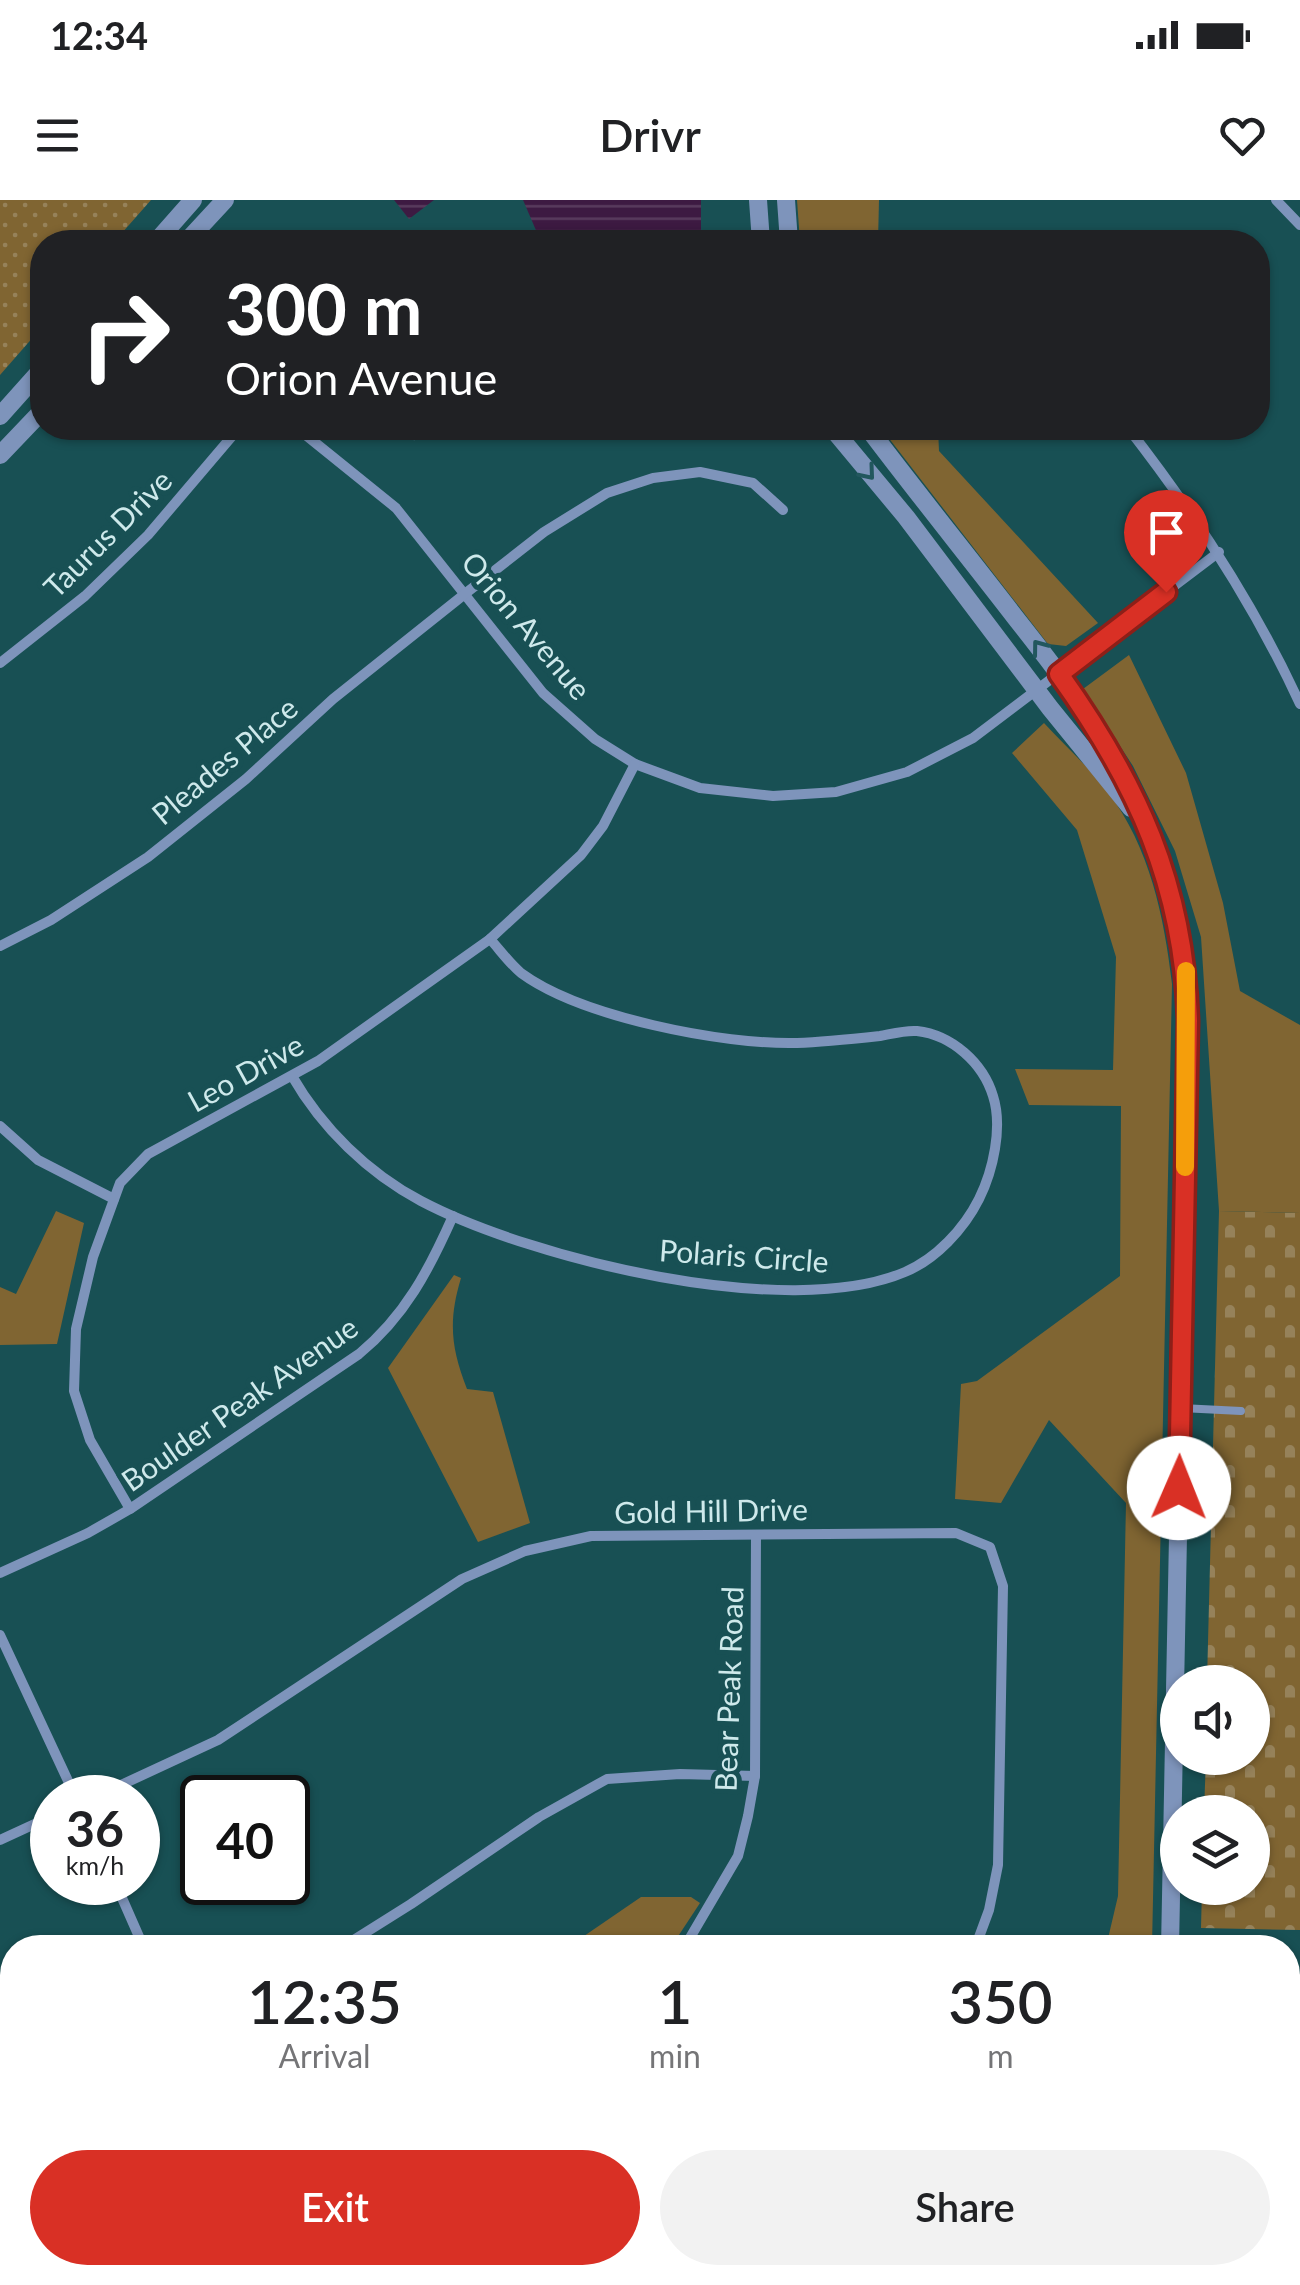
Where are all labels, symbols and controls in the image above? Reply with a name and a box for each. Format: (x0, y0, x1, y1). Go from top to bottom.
text: 12:34 (50, 12, 148, 58)
icon: menu (30, 108, 85, 163)
text: Drivr (599, 108, 701, 162)
icon: heart (1215, 108, 1270, 163)
text: 300 m (225, 266, 422, 350)
icon: right (60, 270, 190, 400)
text: Orion Avenue (225, 351, 497, 405)
one-way arrow (857, 461, 875, 479)
street label: Taurus Drive (36, 462, 178, 604)
pin (1124, 490, 1209, 593)
icon: arrive (1139, 505, 1194, 560)
street label: Orion Avenue (455, 544, 599, 706)
one-way arrow (1033, 640, 1050, 658)
street label: Pleades Place (144, 689, 304, 831)
street label: Leo Drive (181, 1026, 309, 1118)
street label: Polaris Circle (658, 1231, 830, 1279)
street label: Boulder Peak Avenue (114, 1308, 364, 1498)
position arrow (1127, 1436, 1231, 1540)
street label: Gold Hill Drive (614, 1490, 808, 1530)
street label: Bear Peak Road (706, 1586, 750, 1792)
map controls (1160, 1665, 1270, 1905)
button: sound (1160, 1665, 1270, 1775)
speed limit sign: 40 (180, 1775, 310, 1905)
button: layers (1160, 1795, 1270, 1905)
text: 36 (66, 1798, 124, 1858)
text: km/h (66, 1850, 124, 1880)
text: 12:35 (247, 1965, 402, 2037)
text: 1 (658, 1965, 692, 2037)
text: 350 (948, 1965, 1053, 2037)
text: Arrival (278, 2036, 371, 2075)
text: min (649, 2036, 701, 2075)
text: m (987, 2036, 1014, 2075)
button: Exit (30, 2150, 640, 2265)
button: Share (660, 2150, 1270, 2265)

